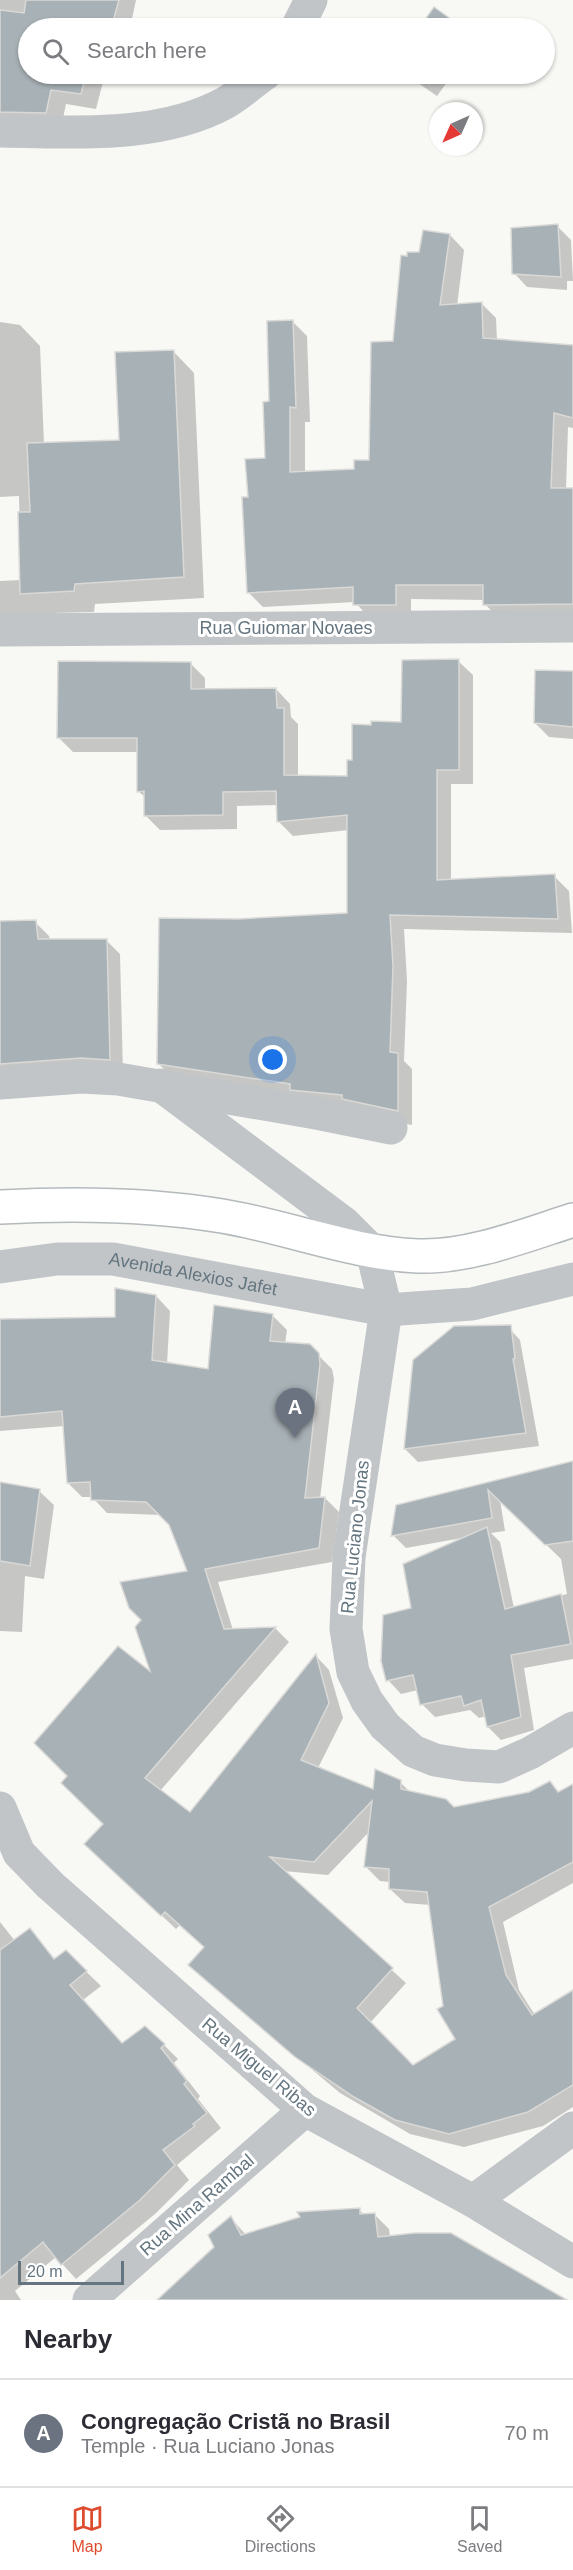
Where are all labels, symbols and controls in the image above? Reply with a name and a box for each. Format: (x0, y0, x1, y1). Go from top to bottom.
search box (18, 18, 555, 84)
icon: search (39, 35, 72, 68)
text: Search here (87, 38, 207, 63)
north arrow (429, 102, 483, 156)
street label: Rua Guiomar Novaes (199, 618, 373, 638)
your location (258, 1045, 287, 1074)
street label: Avenida Alexios Jafet (107, 1248, 279, 1299)
pin: A (276, 1388, 314, 1438)
street label: Rua Luciano Jonas (337, 1459, 373, 1615)
street label: Rua Miguel Ribas (198, 2014, 320, 2120)
street label: Rua Mina Rambal (136, 2150, 258, 2260)
scale bar (18, 2258, 124, 2286)
text: 20 m (27, 2263, 63, 2280)
text: Nearby (24, 2324, 112, 2354)
text: Congregação Cristã no Brasil (81, 2409, 390, 2434)
text: A (36, 2422, 51, 2444)
text: 70 m (505, 2422, 549, 2444)
text: Temple · Rua Luciano Jonas (81, 2435, 334, 2457)
tab: Map (71, 2502, 104, 2556)
tab: Directions (245, 2502, 316, 2556)
tab: Saved (457, 2502, 502, 2556)

